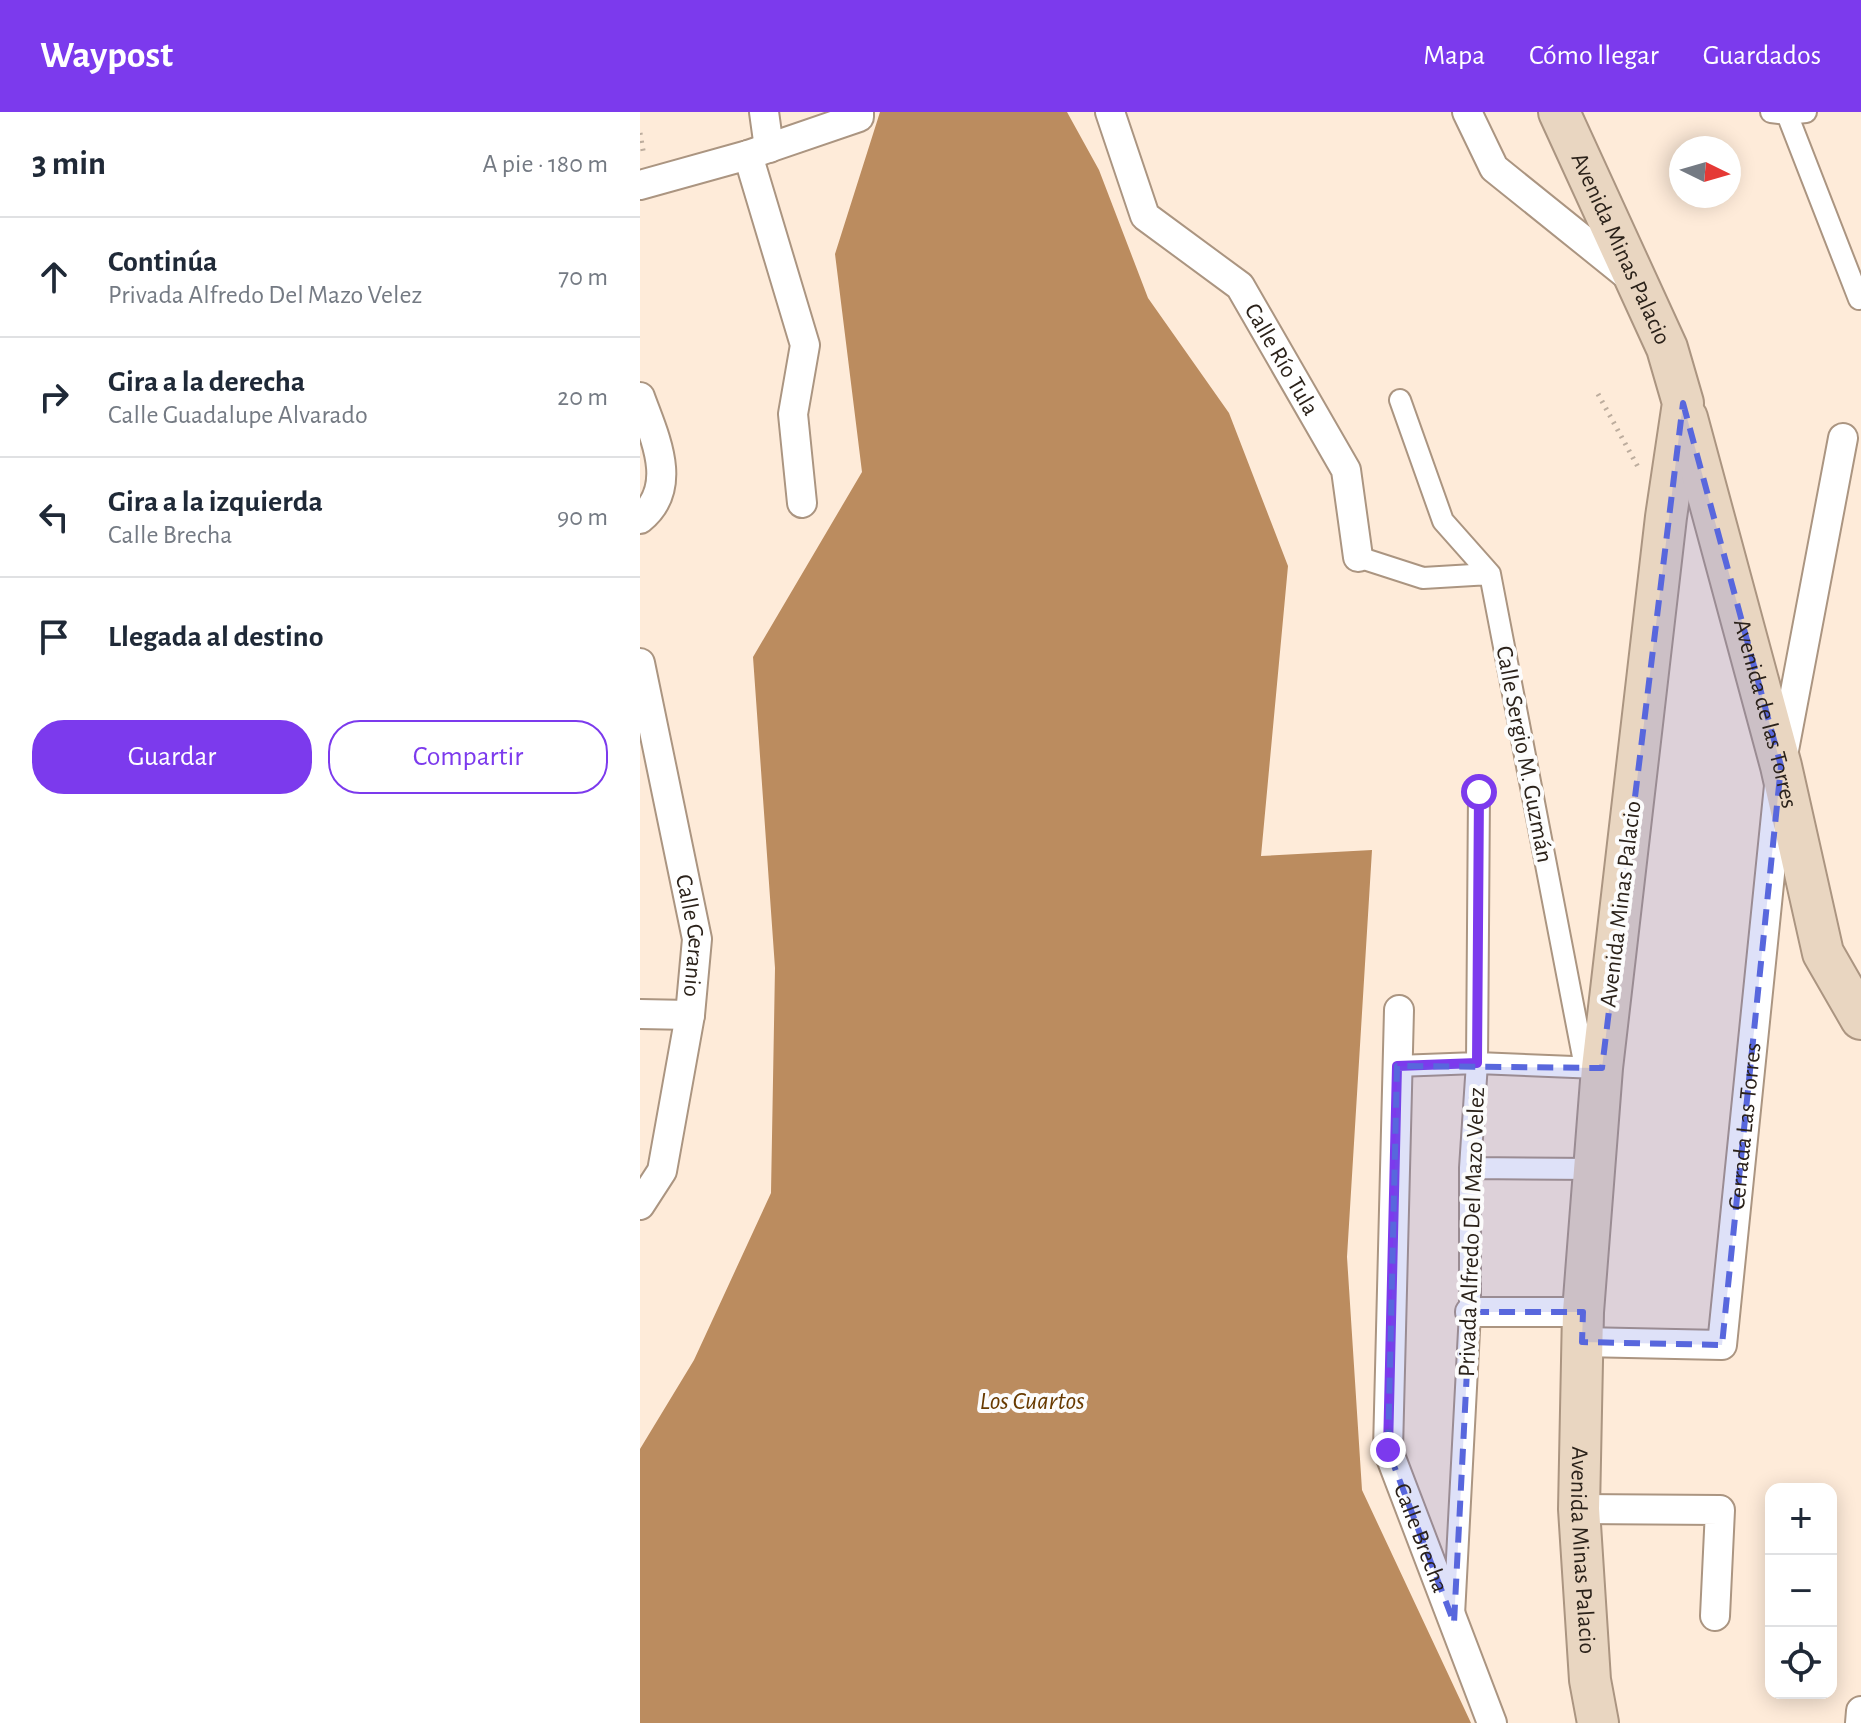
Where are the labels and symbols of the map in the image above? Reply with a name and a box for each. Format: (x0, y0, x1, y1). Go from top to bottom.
north arrow (1669, 136, 1741, 208)
street label: Avenida Minas Palacio (1566, 149, 1675, 348)
street label: Calle Río Tula (1240, 300, 1323, 420)
street label: Avenida de las Torres (1729, 617, 1801, 811)
street label: Calle Sergio M. Guzmán (1491, 644, 1557, 865)
route start (1461, 774, 1497, 810)
street label: Avenida Minas Palacio (1596, 800, 1646, 1009)
street label: Calle Geranio (671, 872, 708, 998)
street label: Cerrada Las Torres (1725, 1041, 1766, 1211)
street label: Privada Alfredo Del Mazo Velez (1455, 1087, 1489, 1377)
water label: Los Cuartos (980, 1388, 1084, 1414)
route end (1370, 1432, 1406, 1468)
street label: Avenida Minas Palacio (1566, 1446, 1599, 1655)
street label: Calle Brecha (1389, 1480, 1452, 1596)

